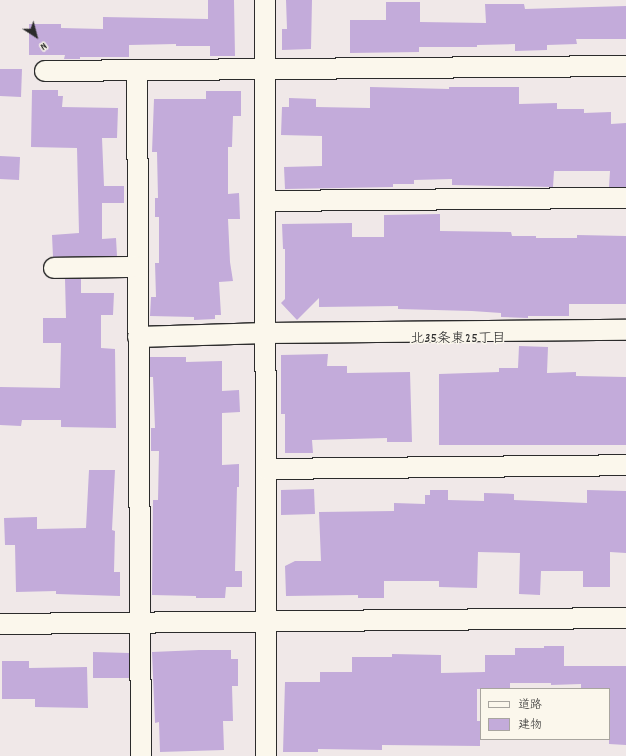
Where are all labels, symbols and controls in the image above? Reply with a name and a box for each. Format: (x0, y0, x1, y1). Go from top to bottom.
north arrow (16, 16, 56, 56)
text: N (36, 38, 50, 54)
district label: 北35条東25丁目 (410, 331, 506, 347)
legend (480, 688, 610, 740)
text: 道路 (518, 697, 542, 714)
text: 建物 (518, 717, 542, 734)

